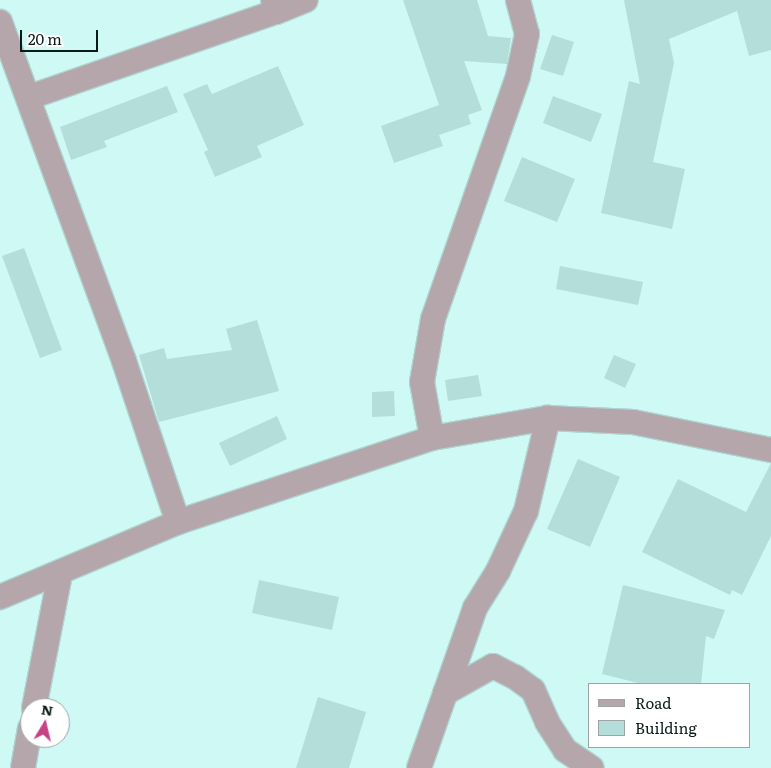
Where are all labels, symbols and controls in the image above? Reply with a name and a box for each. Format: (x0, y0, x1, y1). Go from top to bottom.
scale bar (22, 20, 100, 52)
text: 20 m (28, 27, 62, 50)
legend (588, 683, 751, 748)
text: Road (635, 691, 671, 714)
north arrow (20, 698, 70, 748)
text: N (40, 698, 55, 720)
text: Building (635, 716, 697, 739)

